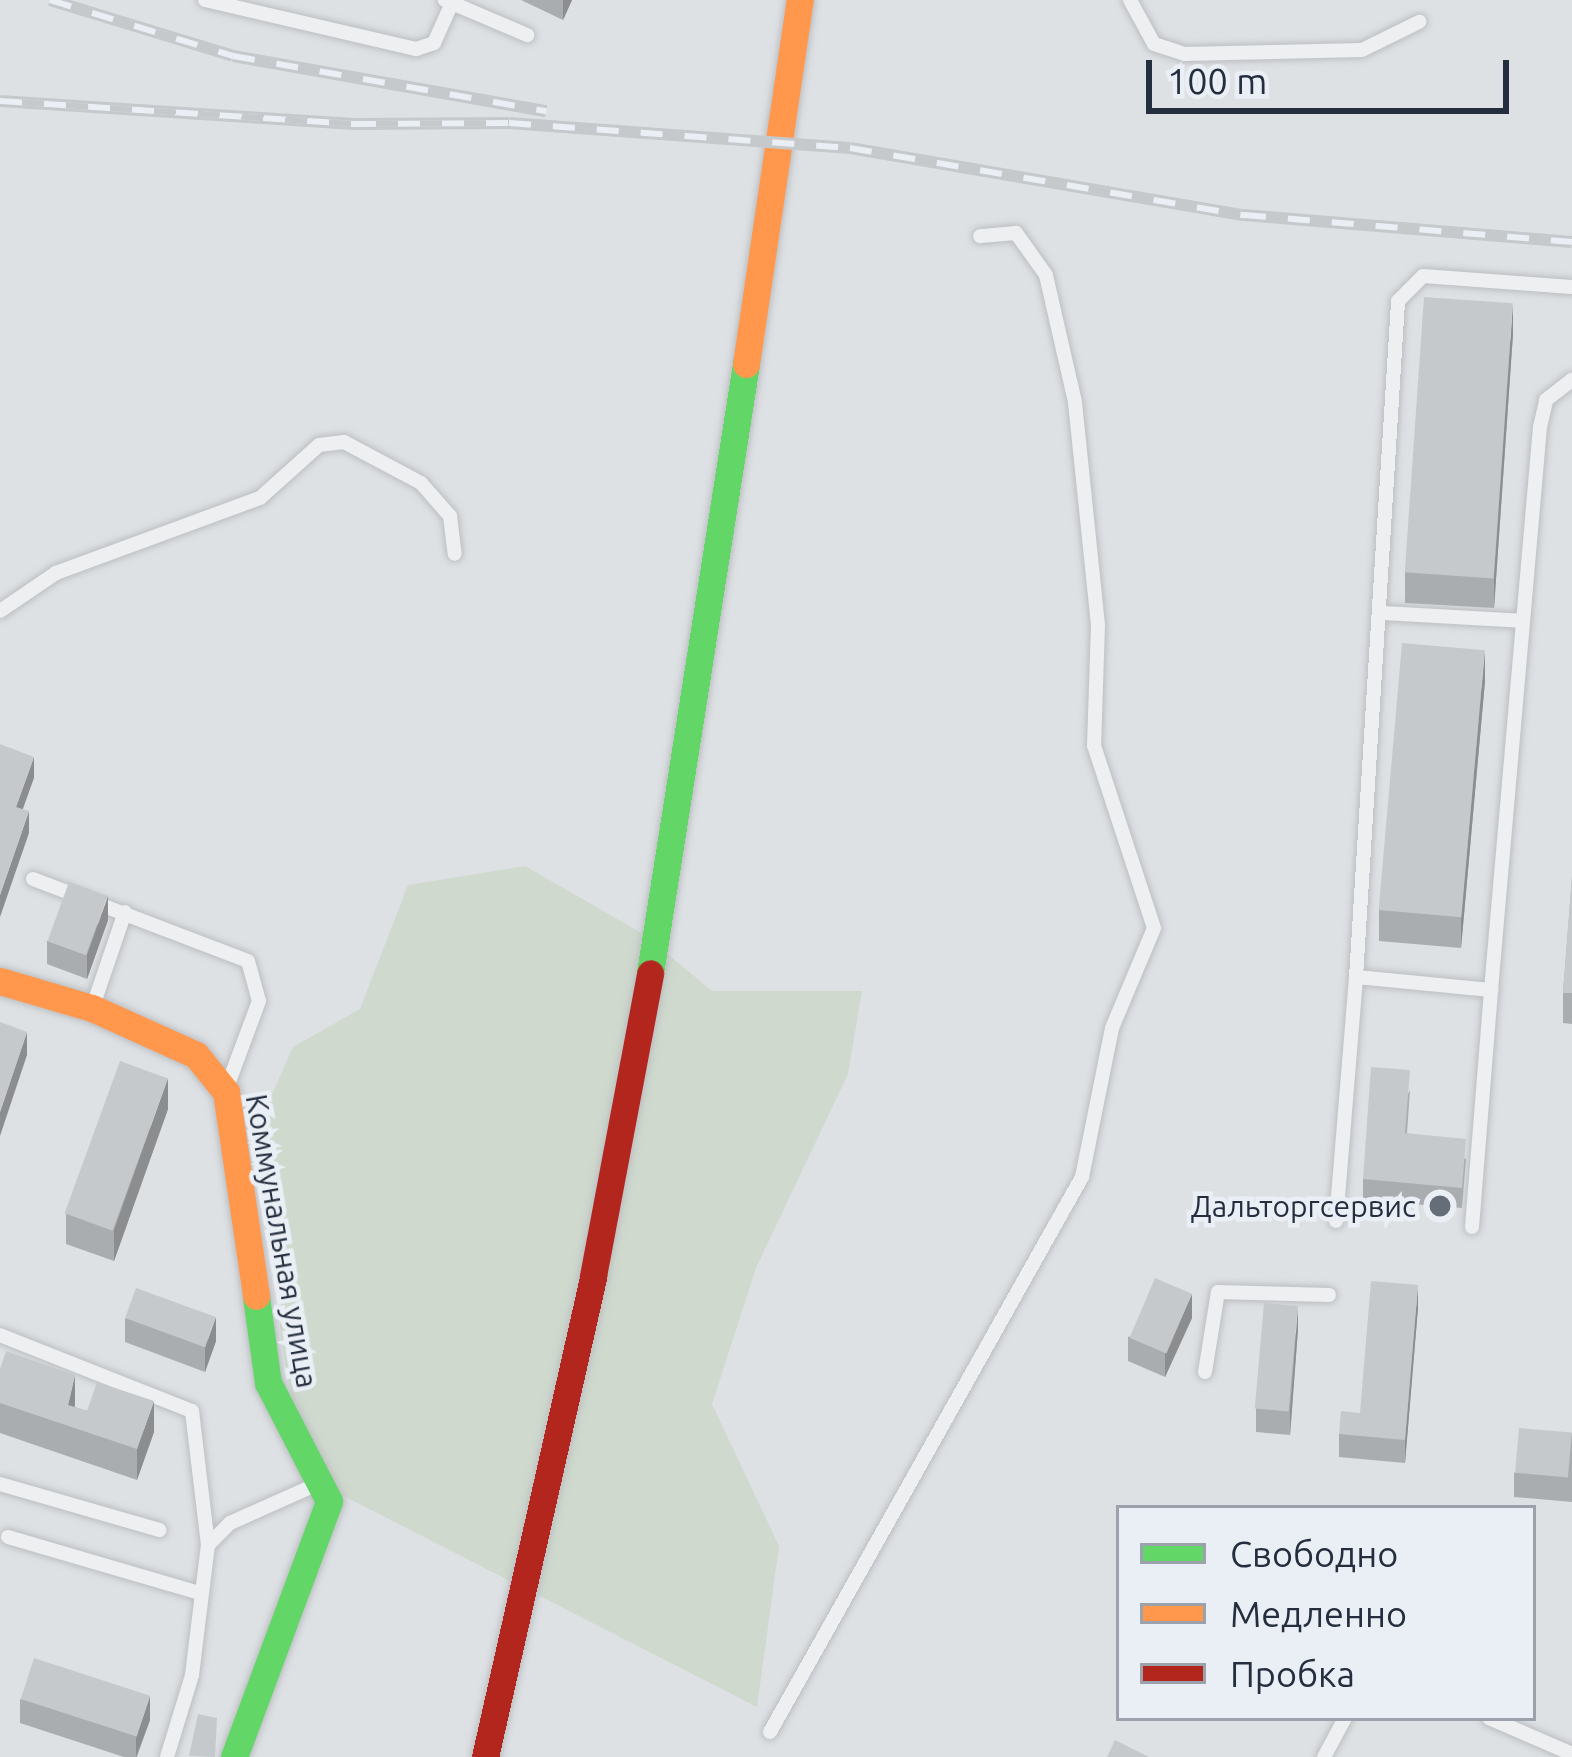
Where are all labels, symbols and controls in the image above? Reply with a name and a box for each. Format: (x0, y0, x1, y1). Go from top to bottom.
scale bar (1152, 36, 1515, 110)
text: 100 m (1167, 60, 1267, 101)
street label: Коммунальная улица (238, 1091, 326, 1391)
place label: Дальторгсервис (1191, 1188, 1416, 1224)
marker: Дальторгсервис (1427, 1193, 1453, 1219)
legend (1116, 1505, 1536, 1721)
text: Свободно (1230, 1533, 1398, 1574)
text: Медленно (1230, 1593, 1407, 1634)
text: Пробка (1230, 1653, 1355, 1694)

